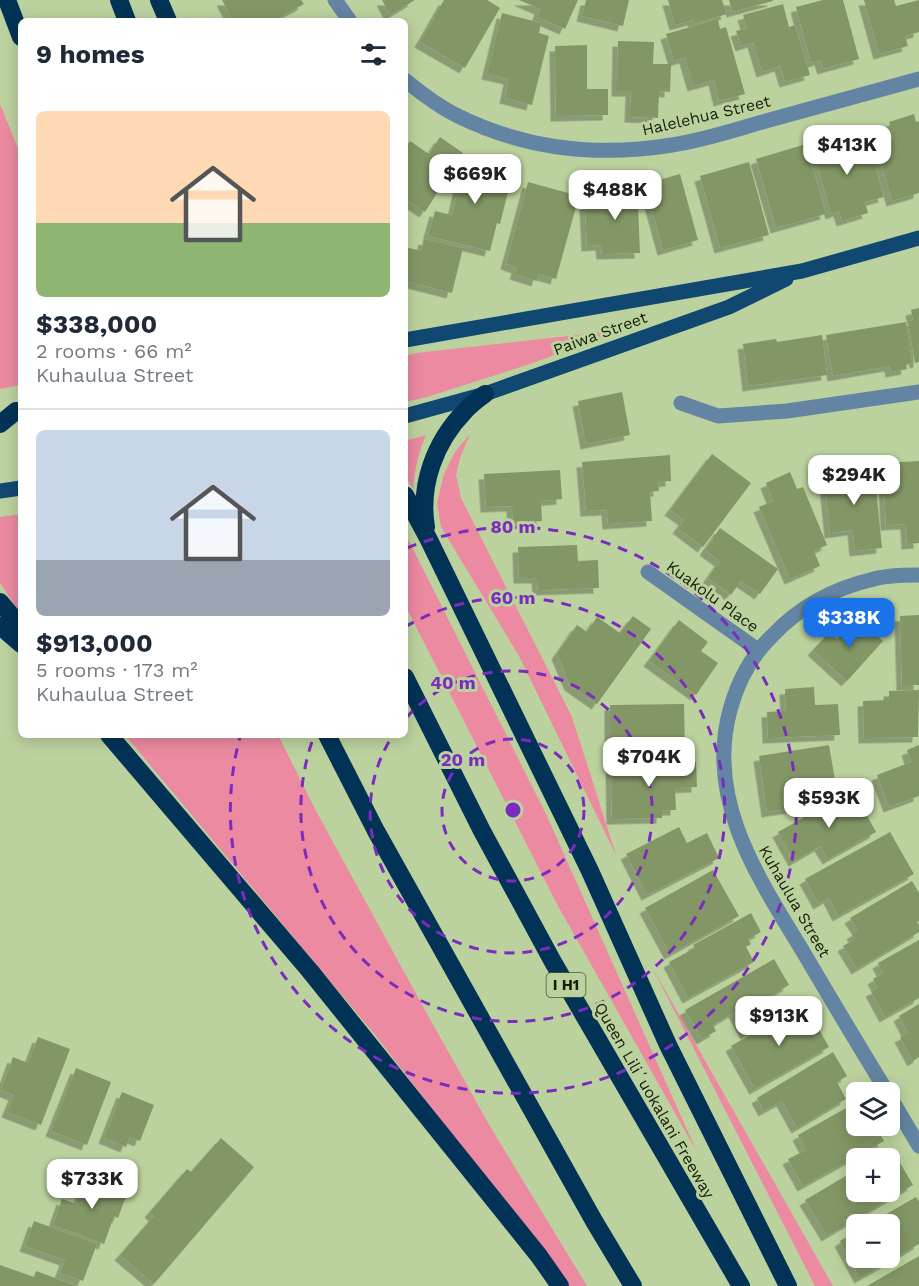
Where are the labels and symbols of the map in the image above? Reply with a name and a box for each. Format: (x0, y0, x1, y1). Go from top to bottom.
street label: Halelehua Street (640, 91, 772, 139)
pin: $413K (805, 125, 889, 176)
pin: $669K (433, 154, 517, 205)
pin: $488K (573, 170, 657, 221)
street label: Paiwa Street (551, 308, 650, 359)
pin: $294K (812, 455, 896, 506)
text: 80 m (491, 516, 535, 537)
street label: Kuakolu Place (663, 557, 763, 636)
text: 60 m (491, 587, 535, 608)
pin: $338K (807, 598, 891, 649)
text: 40 m (430, 672, 476, 693)
pin: $704K (607, 737, 691, 788)
text: 20 m (441, 749, 485, 770)
pin: $593K (787, 778, 871, 829)
centre of rings (503, 800, 523, 820)
street label: Kuhaulua Street (755, 842, 834, 961)
road number: I H1 (546, 973, 586, 997)
pin: $913K (737, 996, 821, 1047)
street label: Queen Liliʻuokalani Freeway (591, 999, 719, 1202)
pin: $733K (50, 1159, 134, 1210)

